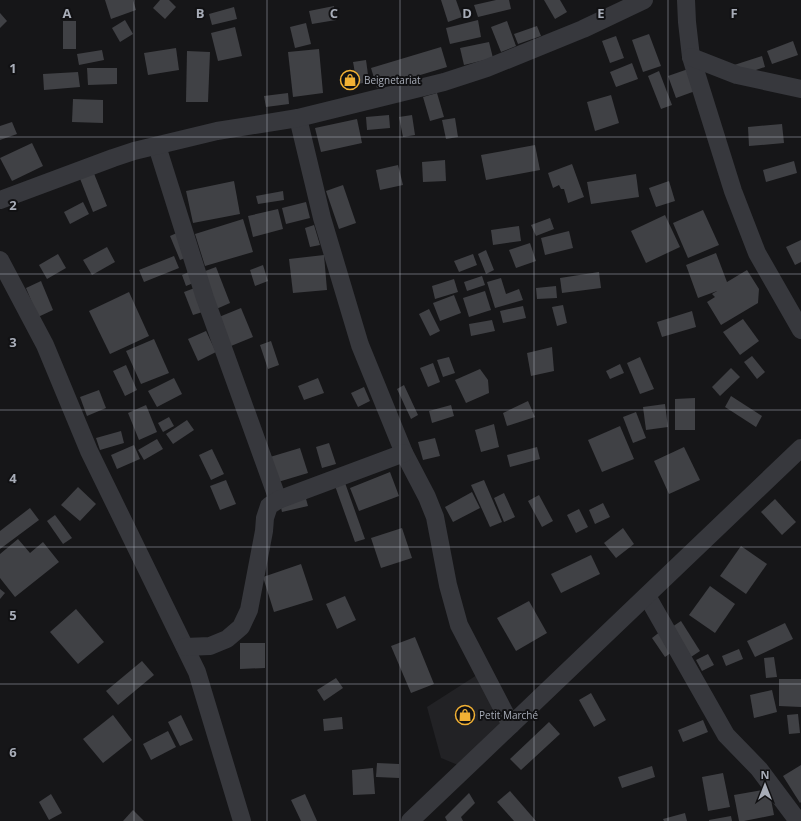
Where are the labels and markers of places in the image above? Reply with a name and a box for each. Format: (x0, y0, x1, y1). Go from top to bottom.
shop icon: Beignetariat (339, 69, 361, 91)
place label: Beignetariat (364, 73, 421, 87)
shop icon: Petit Marché (454, 704, 476, 726)
place label: Petit Marché (479, 708, 538, 722)

